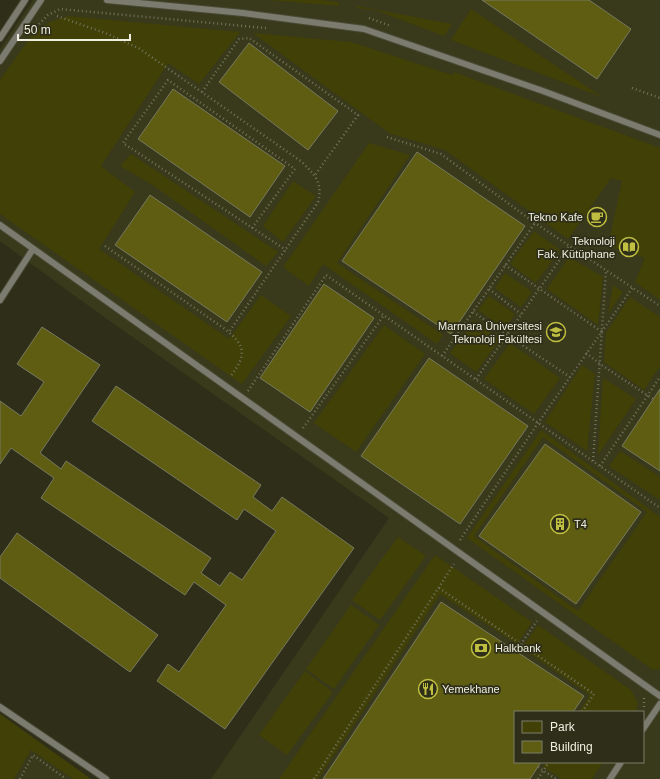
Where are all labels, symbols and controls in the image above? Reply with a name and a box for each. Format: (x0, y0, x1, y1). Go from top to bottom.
scale bar (18, 16, 130, 42)
text: 50 m (24, 23, 51, 37)
cafe icon: Tekno Kafe (586, 206, 608, 228)
place label: Tekno Kafe (528, 211, 583, 223)
place label: Teknoloji Fak. Kütüphane (537, 235, 615, 260)
library icon: Teknoloji Fak. Kütüphane (618, 236, 640, 258)
place label: Marmara Üniversitesi Teknoloji Fakültesi (438, 320, 542, 345)
school or university icon: Marmara Üniversitesi Teknoloji Fakültesi (545, 321, 567, 343)
building icon: T4 (549, 513, 571, 535)
place label: T4 (574, 518, 587, 530)
bank icon: Halkbank (470, 637, 492, 659)
place label: Halkbank (495, 642, 541, 654)
restaurant icon: Yemekhane (417, 678, 439, 700)
place label: Yemekhane (442, 683, 500, 695)
legend (514, 711, 644, 763)
text: Park (550, 720, 576, 734)
text: Building (550, 740, 593, 754)

